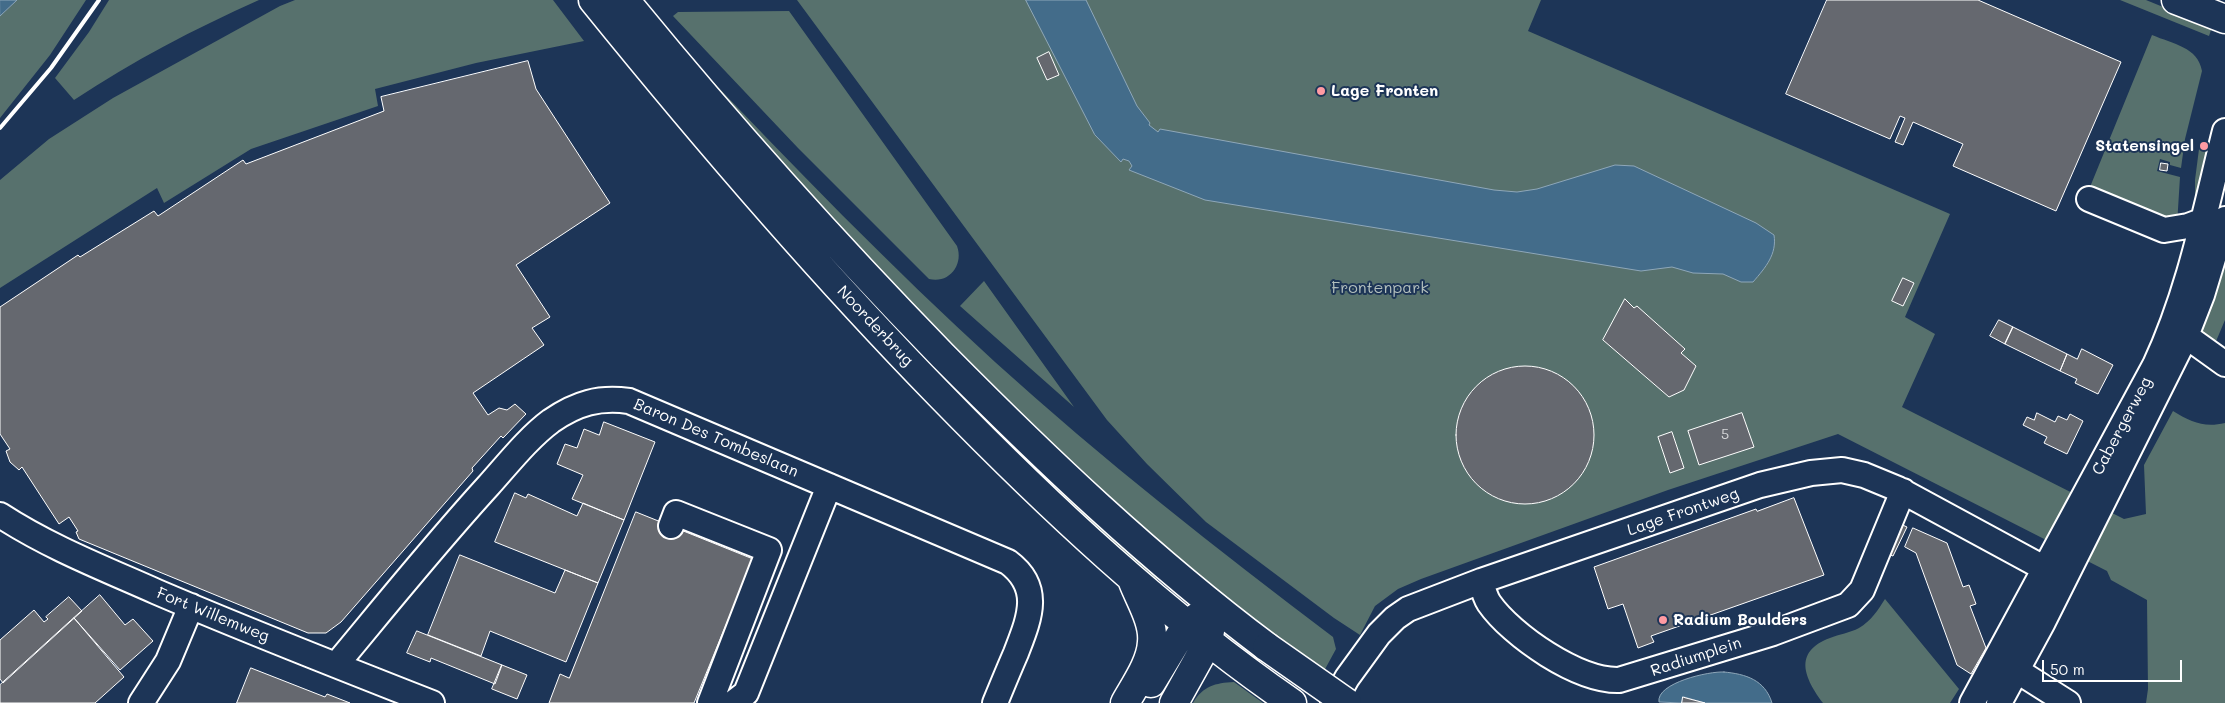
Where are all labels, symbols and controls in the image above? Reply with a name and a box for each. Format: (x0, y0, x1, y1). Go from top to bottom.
place label: Lage Fronten (1331, 81, 1438, 101)
marker: Lage Fronten (1315, 85, 1327, 97)
place label: Statensingel (2095, 136, 2194, 156)
marker: Statensingel (2198, 140, 2210, 152)
park label: Frontenpark (1331, 278, 1429, 298)
street label: Noorderbrug (833, 282, 917, 370)
street label: Cabergerweg (2088, 374, 2156, 478)
street label: Baron Des Tombeslaan (631, 395, 801, 481)
house number: 5 (1721, 427, 1729, 443)
street label: Lage Frontweg (1625, 484, 1741, 540)
street label: Fort Willemweg (154, 584, 272, 646)
place label: Radium Boulders (1673, 610, 1807, 630)
marker: Radium Boulders (1657, 614, 1669, 626)
street label: Radiumplein (1648, 633, 1744, 681)
scale bar (2045, 650, 2185, 682)
text: 50 m (2050, 659, 2085, 679)

